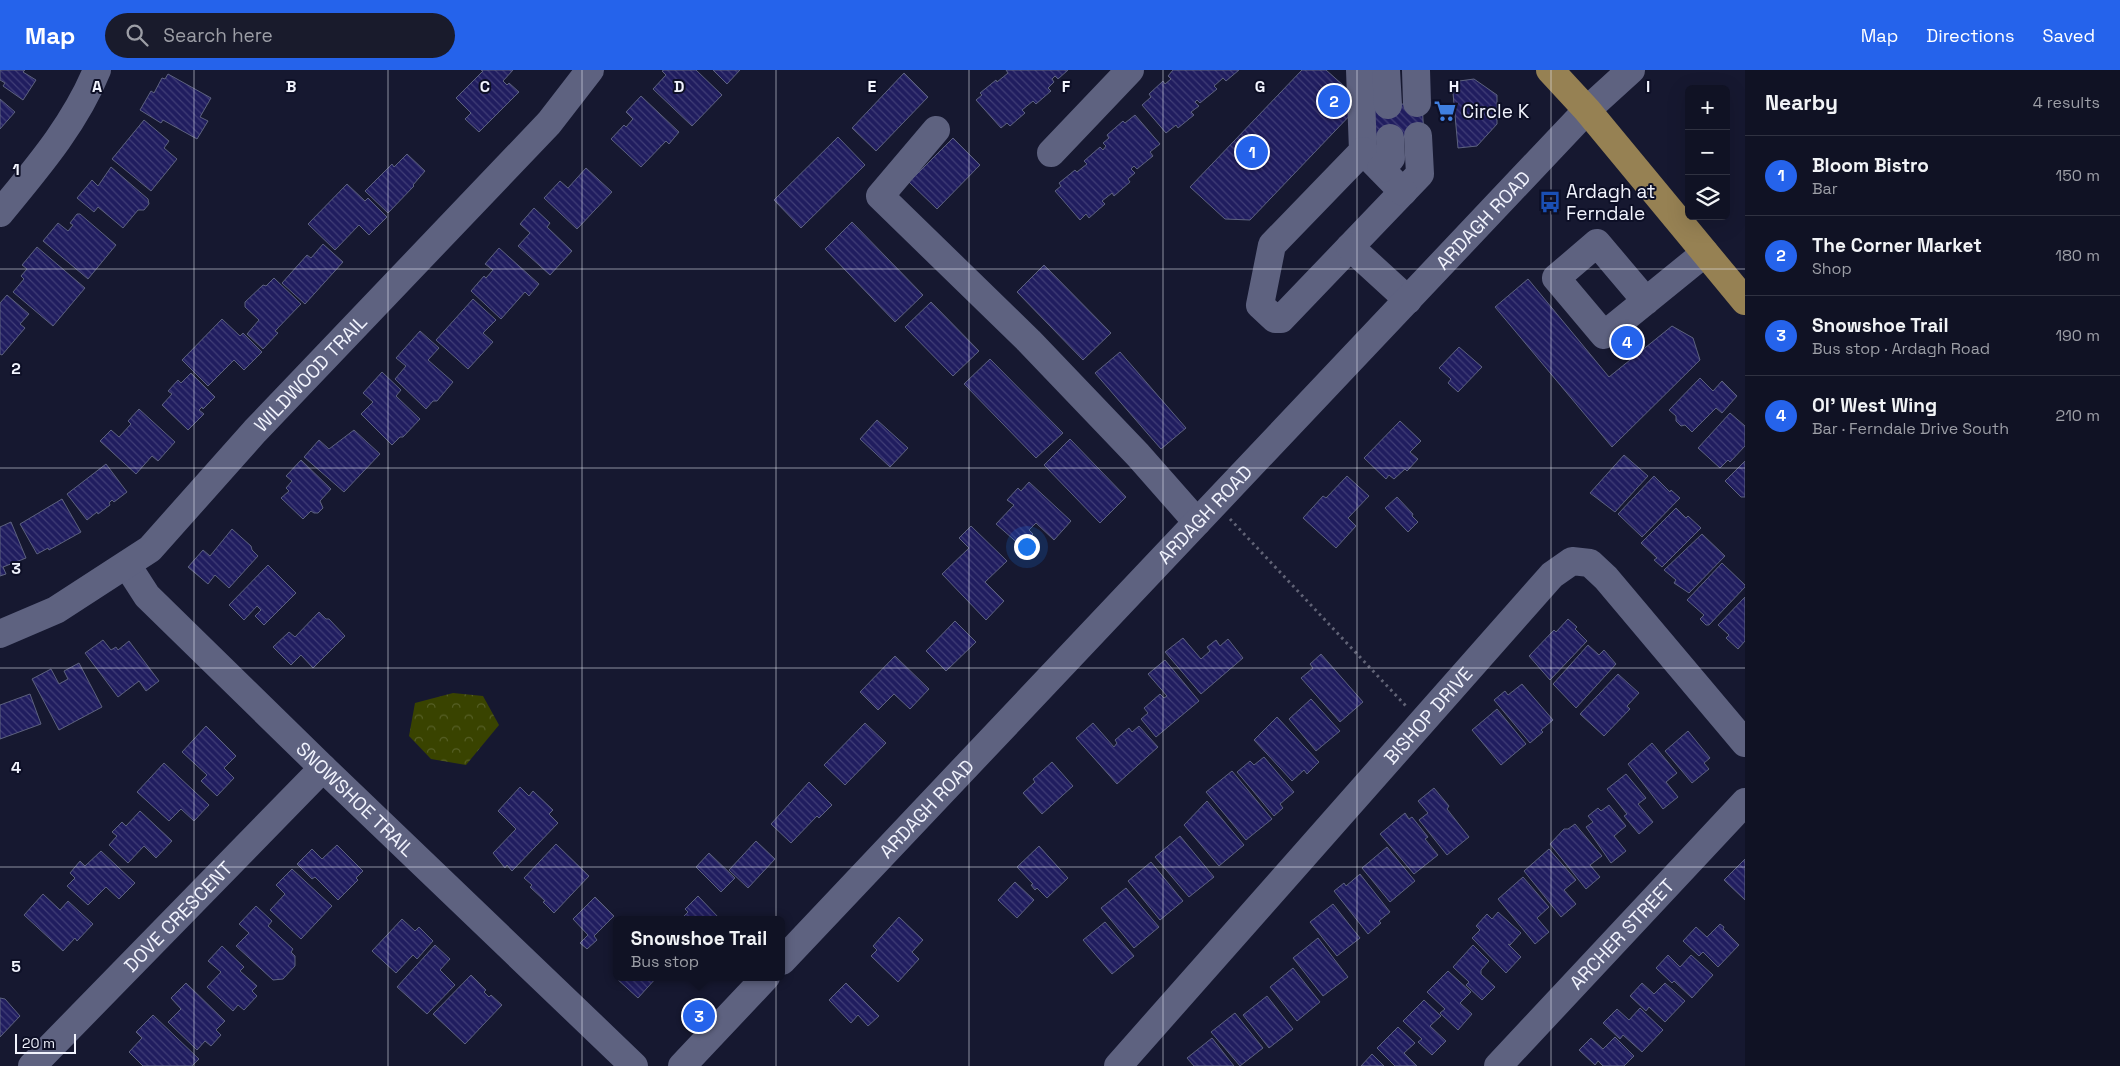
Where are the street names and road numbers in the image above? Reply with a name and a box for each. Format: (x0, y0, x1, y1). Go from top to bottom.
street label: ARDAGH ROAD (1431, 166, 1536, 275)
street label: WILDWOOD TRAIL (249, 310, 372, 437)
street label: ARDAGH ROAD (1152, 460, 1258, 569)
street label: BISHOP DRIVE (1379, 662, 1478, 770)
street label: SNOWSHOE TRAIL (290, 736, 420, 862)
street label: ARDAGH ROAD (874, 754, 979, 864)
street label: DOVE CRESCENT (119, 856, 238, 978)
street label: ARCHER STREET (1564, 873, 1680, 995)

